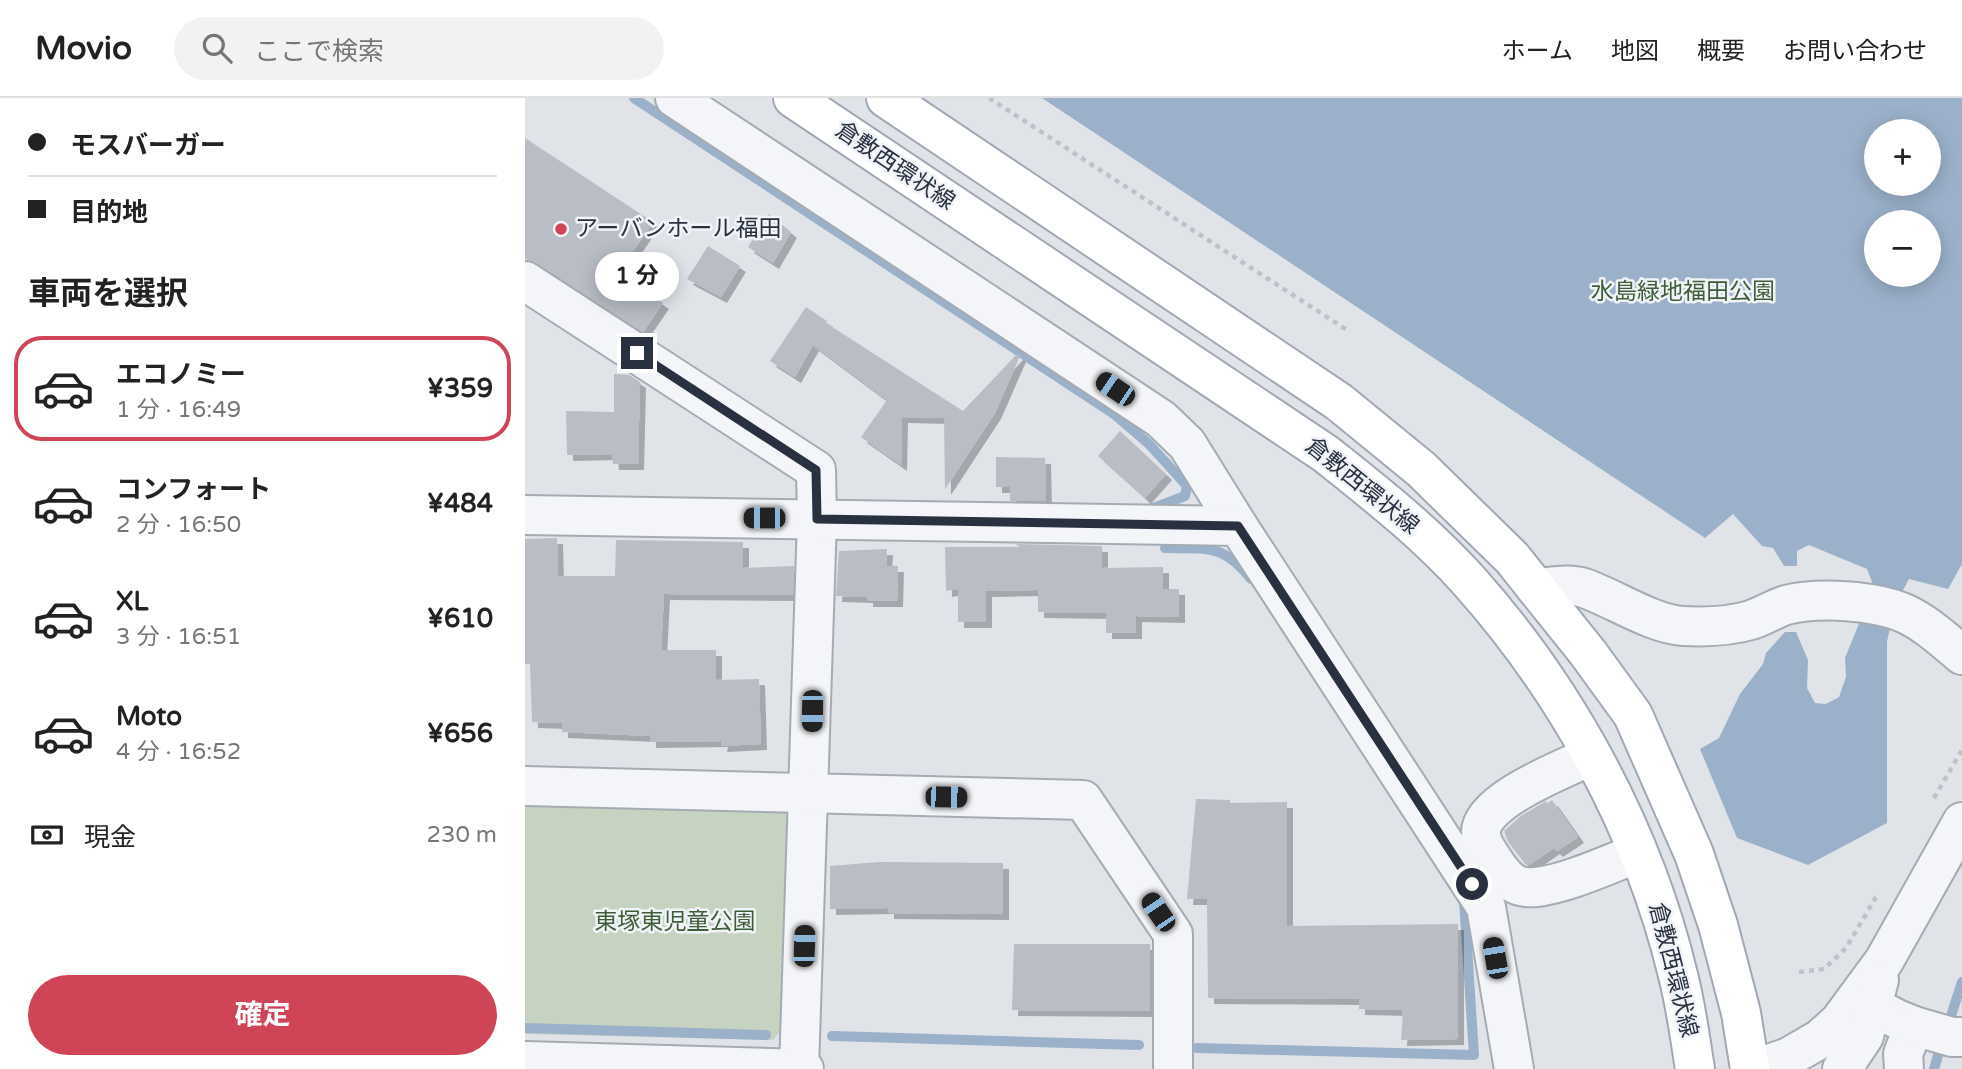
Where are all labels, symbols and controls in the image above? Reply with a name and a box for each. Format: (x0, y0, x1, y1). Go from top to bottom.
search box (174, 17, 664, 80)
text: Movio (35, 29, 132, 68)
icon: search (198, 29, 236, 67)
text: ここで検索 (254, 36, 384, 67)
text: ホーム (1502, 37, 1573, 66)
text: 地図 (1611, 37, 1659, 66)
text: 概要 (1697, 37, 1745, 66)
text: お問い合わせ (1783, 37, 1927, 66)
street label: 倉敷西環状線 (830, 116, 960, 216)
map controls (1864, 119, 1941, 287)
button: + (1864, 119, 1941, 196)
text: モスバーガー (70, 130, 226, 161)
text: 目的地 (70, 197, 148, 228)
button: − (1864, 210, 1941, 287)
place label: アーバンホール福田 (575, 215, 782, 243)
marker: アーバンホール福田 (553, 221, 569, 237)
callout: 1 分 (595, 252, 679, 300)
text: 1 分 (615, 262, 659, 290)
text: 車両を選択 (28, 275, 188, 313)
park label: 水島緑地福田公園 (1591, 278, 1775, 306)
route end (621, 337, 653, 369)
icon: car (32, 357, 95, 420)
text: エコノミー (116, 359, 246, 390)
car (1092, 369, 1139, 409)
text: ¥359 (427, 373, 493, 404)
text: 1 分 · 16:49 (116, 396, 241, 424)
street label: 倉敷西環状線 (1300, 432, 1424, 540)
icon: car (32, 472, 95, 535)
text: コンフォート (116, 474, 271, 505)
text: ¥484 (427, 488, 493, 519)
car (744, 508, 786, 529)
text: 2 分 · 16:50 (116, 511, 241, 539)
text: XL (116, 586, 148, 617)
icon: car (32, 587, 95, 650)
text: ¥610 (427, 603, 493, 634)
text: 3 分 · 16:51 (116, 623, 241, 651)
car (802, 690, 823, 732)
text: Moto (116, 701, 182, 732)
icon: car (32, 702, 95, 765)
text: ¥656 (427, 718, 493, 749)
text: 4 分 · 16:52 (116, 738, 241, 766)
car (925, 786, 968, 808)
icon: cash (28, 816, 66, 854)
text: 230 m (427, 821, 497, 849)
text: 現金 (84, 822, 136, 853)
route start (1456, 868, 1488, 900)
car (1138, 889, 1179, 935)
street label: 倉敷西環状線 (1643, 900, 1703, 1040)
park label: 東塚東児童公園 (595, 908, 756, 936)
car (793, 925, 816, 967)
car (1482, 935, 1509, 981)
button: 確定 (28, 975, 497, 1055)

